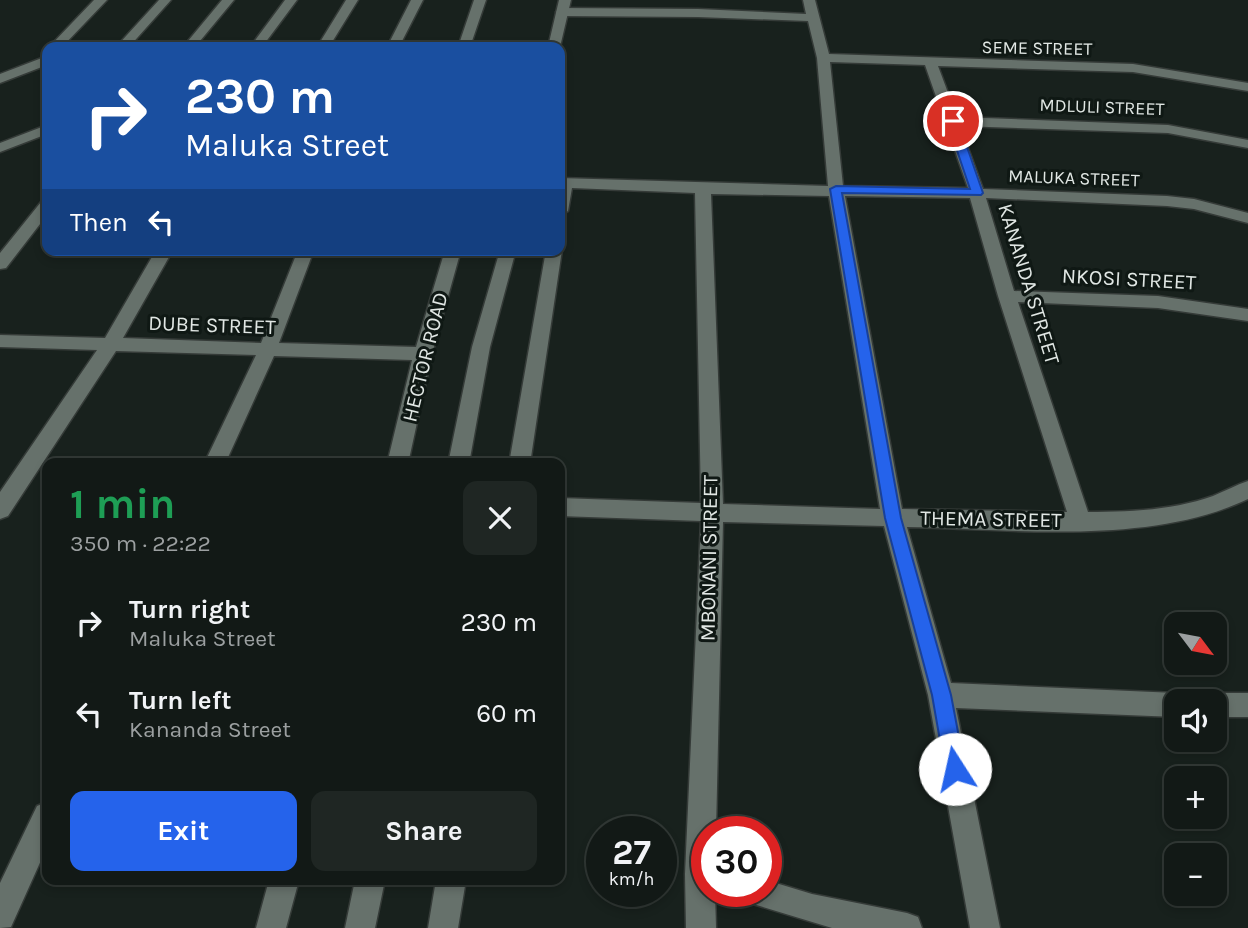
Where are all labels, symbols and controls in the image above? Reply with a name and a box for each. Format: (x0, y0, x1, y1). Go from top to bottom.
street label: SEME STREET (981, 36, 1093, 60)
text: 230 m (185, 68, 335, 125)
icon: right (70, 70, 161, 161)
pin (923, 91, 983, 151)
street label: MDLULI STREET (1039, 94, 1165, 120)
icon: arrive (934, 102, 972, 140)
text: Maluka Street (185, 127, 389, 164)
street label: MALUKA STREET (1008, 165, 1140, 191)
street label: KANANDA STREET (993, 201, 1065, 368)
icon: left (142, 203, 180, 241)
text: Then (70, 207, 128, 238)
street label: NKOSI STREET (1061, 263, 1197, 295)
street label: HECTOR ROAD (397, 290, 453, 424)
street label: DUBE STREET (148, 311, 277, 339)
street label: MBONANI STREET (696, 474, 722, 641)
text: 1 min (70, 479, 175, 529)
button: close (463, 481, 537, 555)
street label: THEMA STREET (920, 506, 1062, 532)
text: 350 m · 22:22 (70, 530, 211, 557)
text: Turn right (129, 594, 250, 625)
icon: right (70, 604, 108, 642)
text: 230 m (461, 607, 537, 638)
north arrow (1164, 612, 1227, 676)
map controls (1164, 612, 1227, 906)
text: Maluka Street (129, 625, 276, 652)
text: Turn left (129, 685, 231, 716)
button: sound (1164, 689, 1227, 752)
icon: left (70, 695, 108, 733)
text: 60 m (476, 698, 537, 729)
text: Kananda Street (129, 716, 291, 743)
position arrow (918, 732, 992, 806)
button: + (1164, 766, 1227, 829)
button: Exit (70, 791, 297, 871)
button: Share (311, 791, 537, 871)
speed limit sign: 30 (691, 816, 782, 907)
text: 27 (612, 832, 651, 873)
button: − (1164, 843, 1227, 906)
text: km/h (609, 868, 654, 890)

